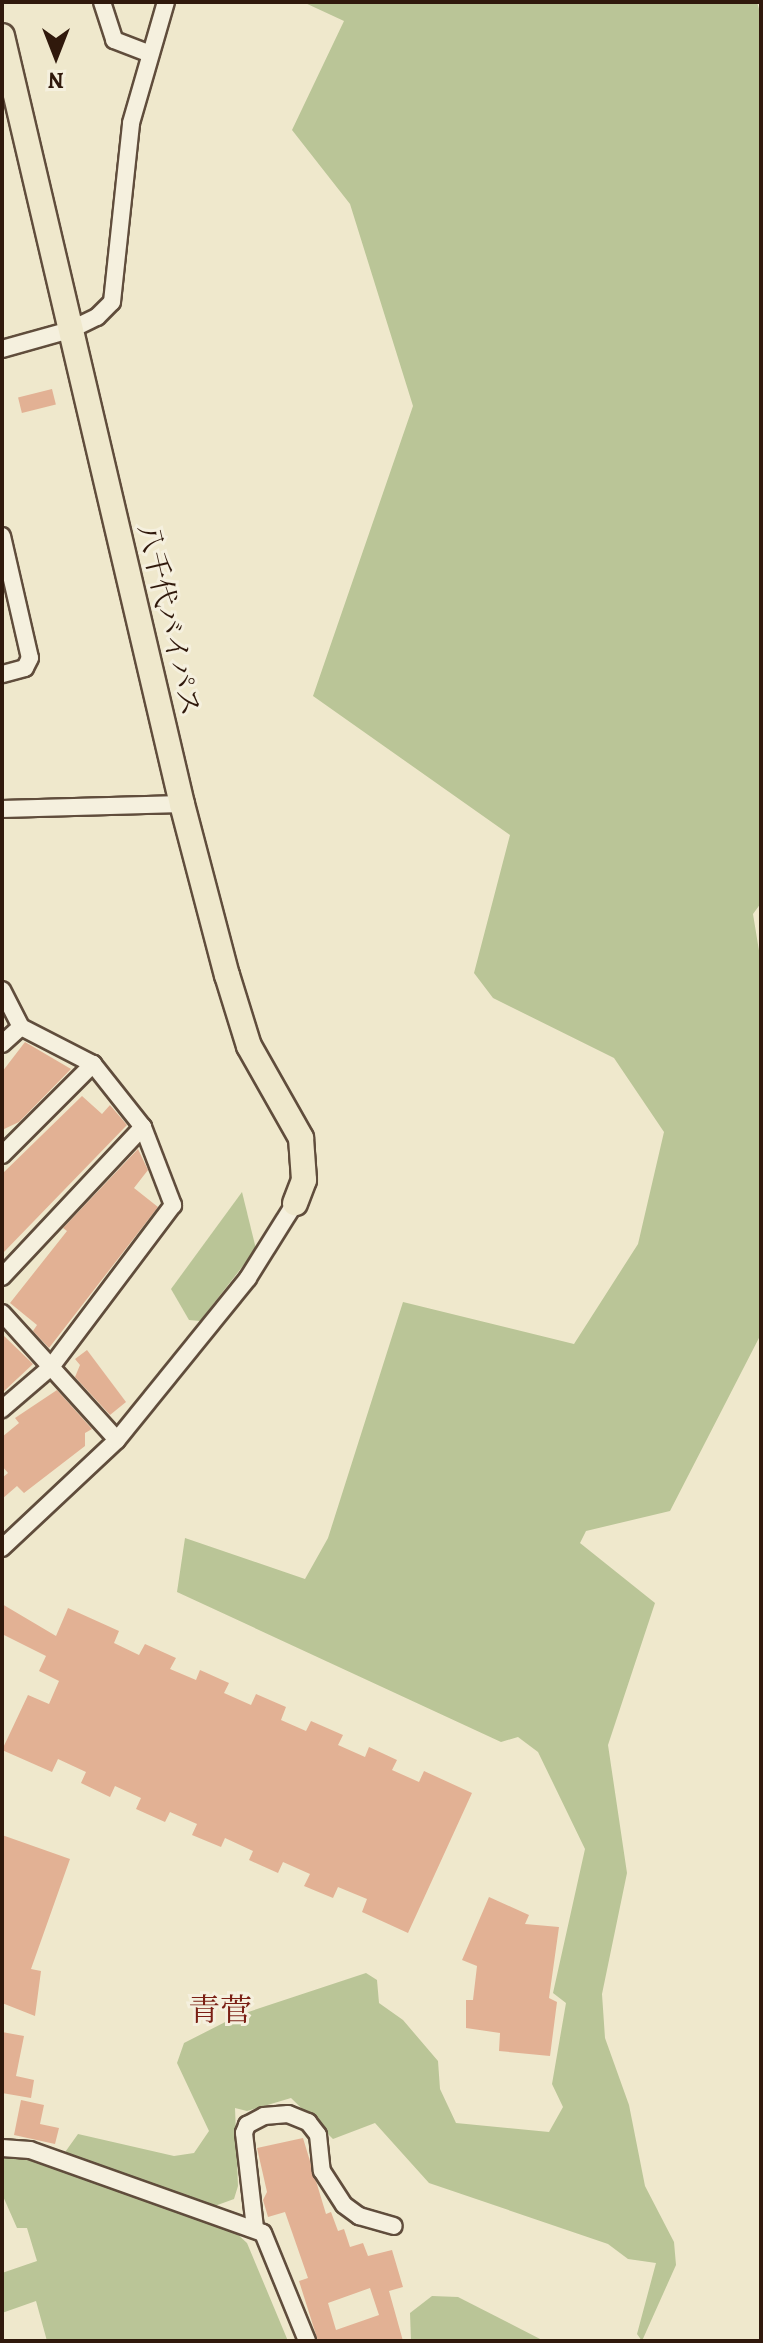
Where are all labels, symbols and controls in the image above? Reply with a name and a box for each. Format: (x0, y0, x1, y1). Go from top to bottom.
north arrow (16, 16, 96, 96)
text: N (48, 65, 64, 95)
street label: 八千代バイパス (131, 521, 207, 719)
district label: 青菅 (188, 1991, 252, 2029)

